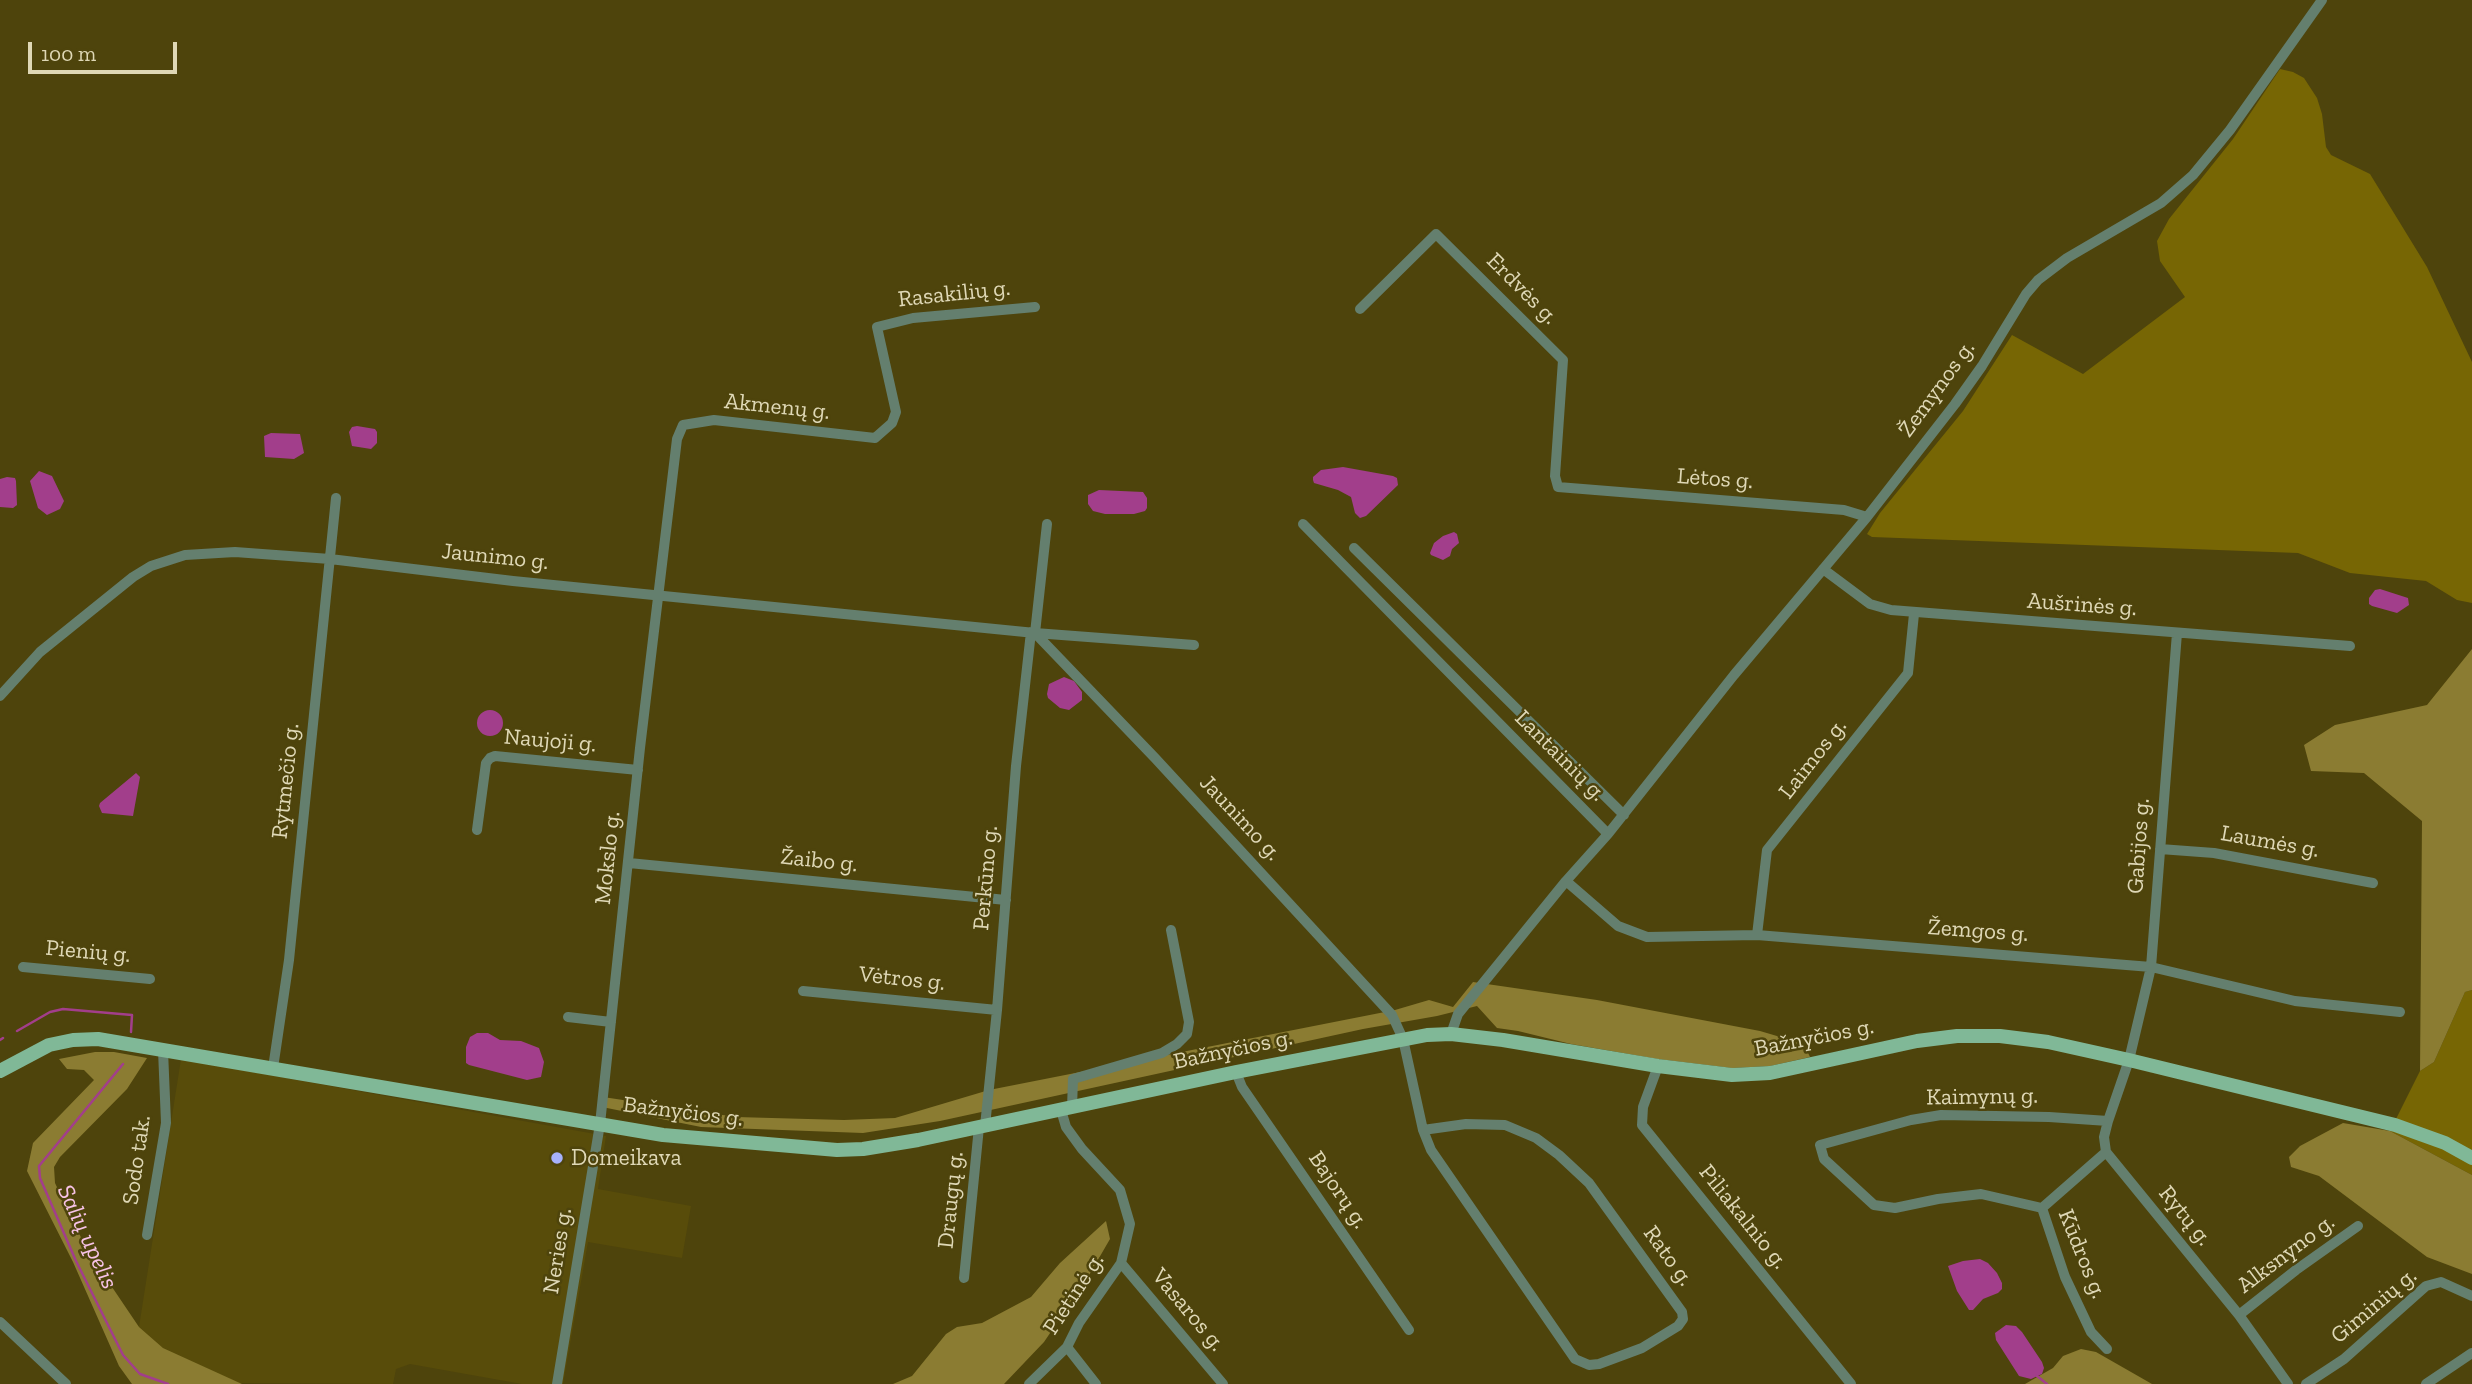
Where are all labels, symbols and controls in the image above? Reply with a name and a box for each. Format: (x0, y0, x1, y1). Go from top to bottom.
scale bar (32, 28, 180, 72)
text: 100 m (41, 41, 96, 66)
street label: Erdvės g. (1480, 247, 1564, 331)
street label: Rasakilių g. (897, 274, 1011, 314)
street label: Žemynos g. (1893, 335, 1981, 443)
street label: Akmenų g. (723, 388, 831, 426)
street label: Lėtos g. (1676, 463, 1754, 495)
street label: Jaunimo g. (440, 538, 550, 576)
street label: Aušrinės g. (2026, 587, 2138, 623)
street label: Lantainių g. (1509, 705, 1611, 807)
street label: Laimos g. (1773, 713, 1853, 805)
street label: Rytmečio g. (266, 722, 306, 840)
street label: Naujoji g. (503, 723, 597, 759)
street label: Jaunimo g. (1193, 769, 1287, 867)
street label: Gabijos g. (2122, 797, 2156, 895)
street label: Mokslo g. (589, 810, 627, 906)
street label: Laumės g. (2219, 820, 2321, 864)
street label: Perkūno g. (968, 824, 1004, 932)
street label: Žaibo g. (779, 843, 859, 879)
street label: Žemgos g. (1927, 914, 2029, 948)
street label: Pienių g. (44, 935, 132, 969)
street label: Vėtros g. (858, 961, 946, 997)
street label: Bažnyčios g. (1752, 1013, 1876, 1063)
street label: Bažnyčios g. (1171, 1024, 1295, 1076)
street label: Kaimynų g. (1926, 1082, 2038, 1112)
street label: Bažnyčios g. (621, 1091, 745, 1133)
street label: Sodo tak. (117, 1113, 157, 1207)
place label: Domeikava (571, 1144, 682, 1172)
street label: Bajorų g. (1302, 1146, 1374, 1234)
marker: Domeikava (549, 1150, 565, 1166)
street label: Draugų g. (932, 1150, 970, 1250)
street label: Piliakalnio g. (1693, 1159, 1793, 1275)
water label: Salių upelis (50, 1180, 124, 1294)
street label: Rytų g. (2152, 1180, 2218, 1252)
street label: Kūdros g. (2052, 1205, 2112, 1303)
street label: Neries g. (538, 1206, 578, 1296)
street label: Alksnyno g. (2232, 1208, 2340, 1300)
street label: Rato g. (1637, 1220, 1699, 1292)
street label: Pietinė g. (1037, 1248, 1111, 1340)
street label: Giminių g. (2325, 1262, 2423, 1350)
street label: Vasaros g. (1145, 1263, 1231, 1357)

